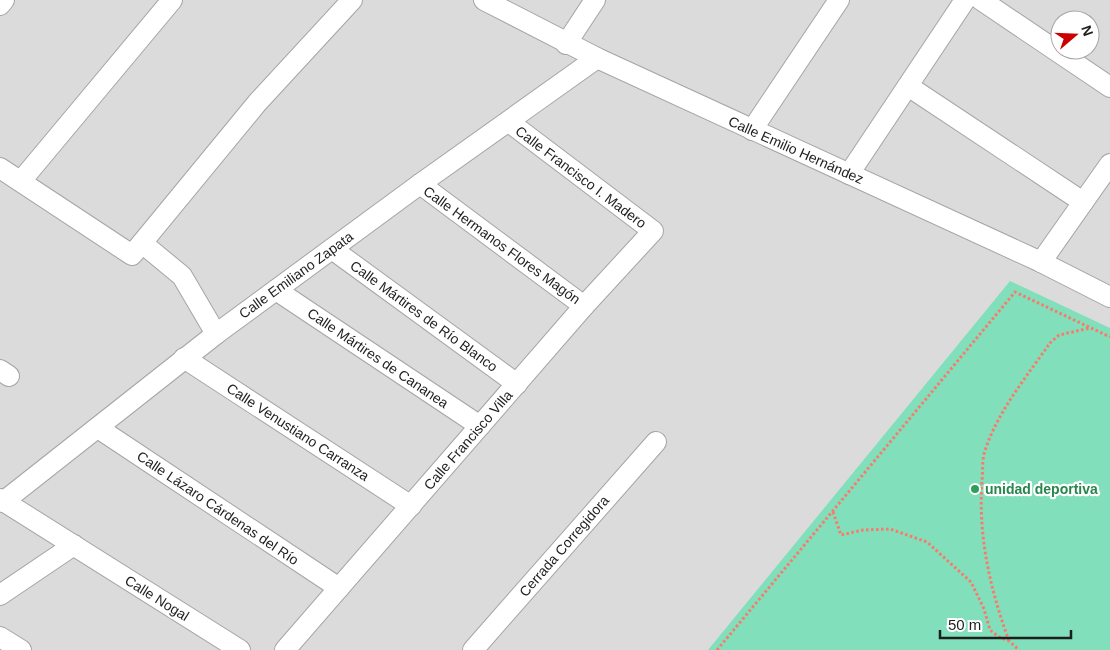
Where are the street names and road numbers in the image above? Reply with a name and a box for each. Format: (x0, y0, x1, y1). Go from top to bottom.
street label: Calle Emilio Hernández (726, 113, 866, 187)
street label: Calle Francisco I. Madero (512, 123, 650, 232)
street label: Calle Hermanos Flores Magón (420, 183, 584, 307)
street label: Calle Emiliano Zapata (236, 228, 356, 322)
street label: Calle Mártires de Río Blanco (347, 257, 501, 375)
street label: Calle Mártires de Cananea (304, 305, 452, 411)
street label: Calle Venustiano Carranza (224, 380, 372, 484)
street label: Calle Francisco Villa (420, 387, 516, 493)
street label: Calle Lázaro Cárdenas del Río (134, 448, 302, 568)
street label: Cerrada Corregidora (516, 492, 612, 600)
street label: Calle Nogal (122, 572, 192, 624)

